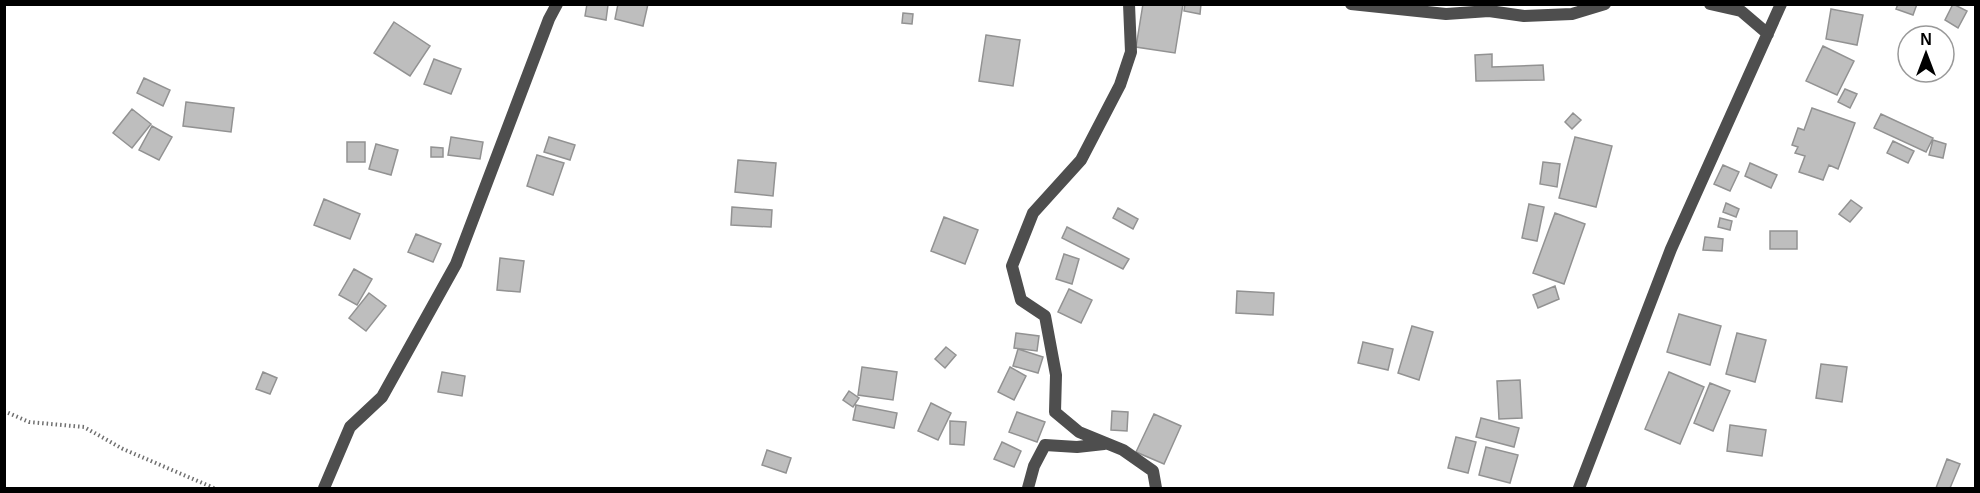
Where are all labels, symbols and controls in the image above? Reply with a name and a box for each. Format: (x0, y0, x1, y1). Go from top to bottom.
north arrow (1896, 24, 1956, 84)
text: N (1920, 31, 1932, 48)

